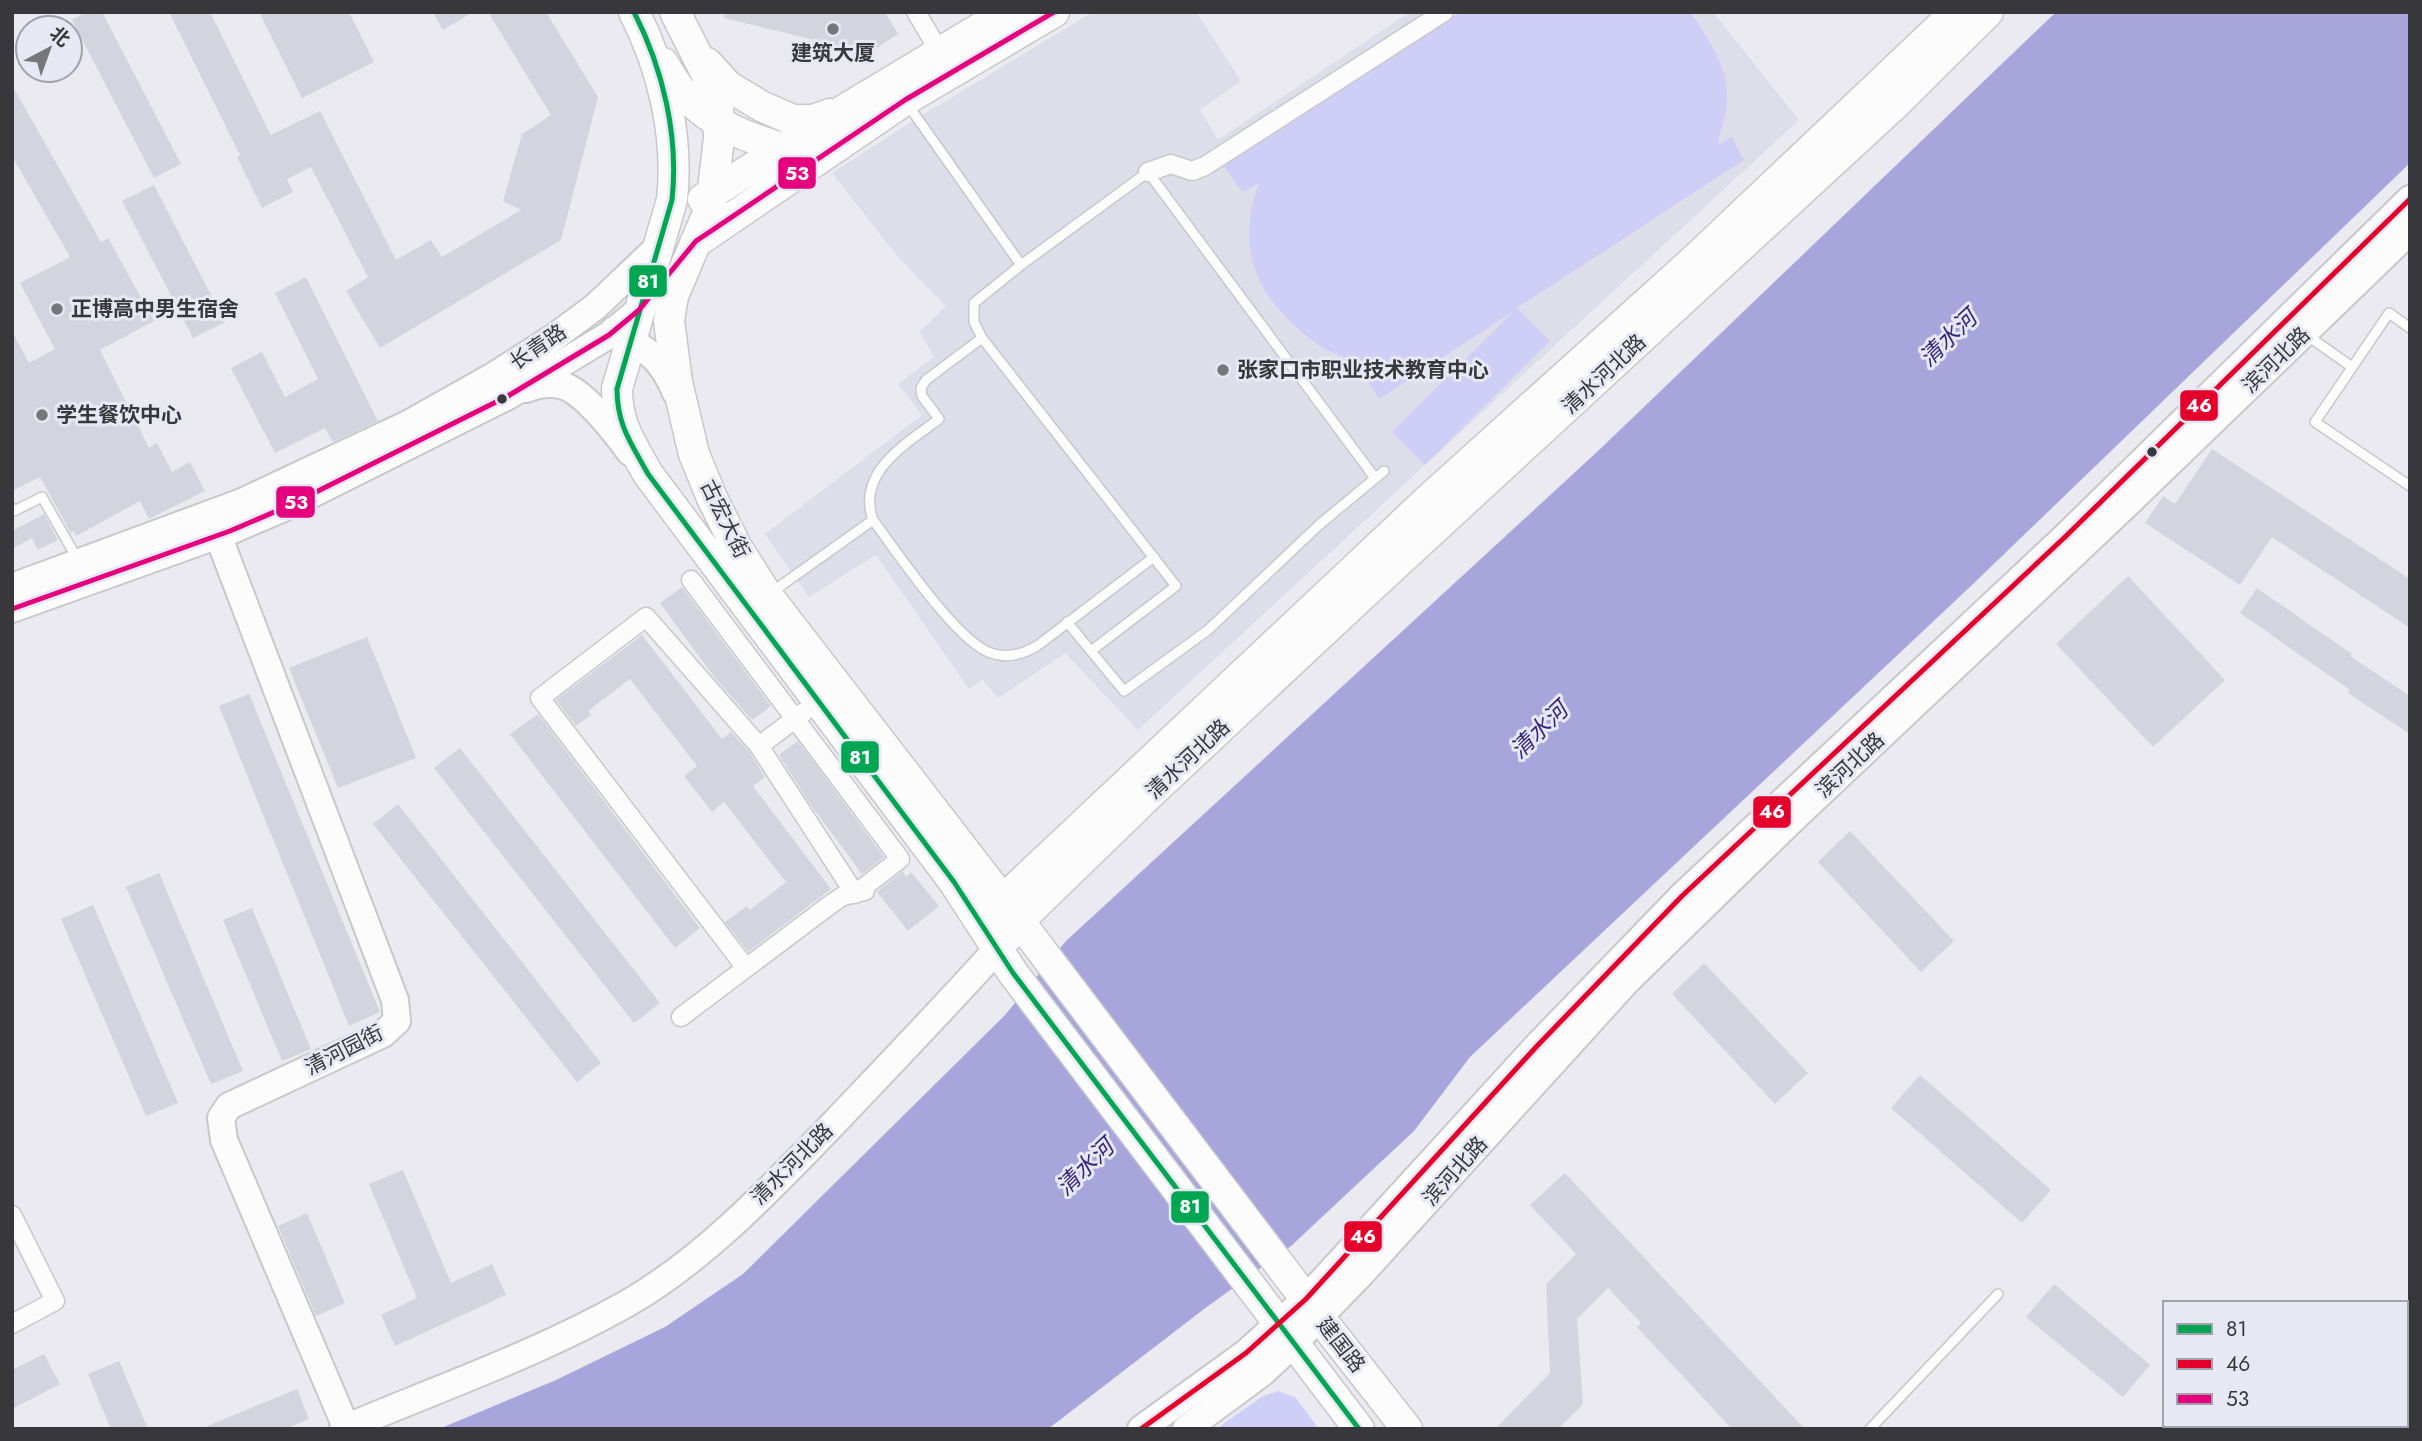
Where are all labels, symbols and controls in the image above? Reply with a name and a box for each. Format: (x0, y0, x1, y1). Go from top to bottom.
north arrow (14, 14, 84, 84)
text: 北 (44, 20, 76, 53)
marker: 建筑大厦 (825, 21, 841, 37)
place label: 建筑大厦 (791, 38, 875, 68)
line badge: 53 (777, 156, 817, 190)
text: 53 (785, 160, 809, 187)
line badge: 81 (628, 264, 668, 298)
text: 81 (637, 268, 659, 295)
place label: 正博高中男生宿舍 (71, 294, 239, 324)
water label: 清水河 (1911, 299, 1988, 374)
marker: 正博高中男生宿舍 (49, 301, 65, 317)
street label: 长青路 (503, 317, 573, 377)
street label: 滨河北路 (2235, 320, 2317, 400)
street label: 清水河北路 (1555, 327, 1653, 421)
place label: 张家口市职业技术教育中心 (1237, 355, 1489, 385)
marker: 张家口市职业技术教育中心 (1215, 362, 1231, 378)
line badge: 46 (2179, 389, 2219, 422)
unlabelled marker (495, 392, 509, 406)
text: 46 (2186, 392, 2212, 419)
place label: 学生餐饮中心 (56, 400, 182, 430)
marker: 学生餐饮中心 (34, 407, 50, 423)
unlabelled marker (2145, 445, 2159, 459)
street label: 古宏大街 (693, 475, 757, 563)
line badge: 53 (275, 485, 316, 519)
text: 53 (284, 489, 308, 516)
water label: 清水河 (1502, 691, 1579, 766)
street label: 清水河北路 (1139, 712, 1237, 806)
street label: 滨河北路 (1809, 725, 1891, 805)
line badge: 81 (840, 740, 880, 774)
text: 81 (849, 744, 871, 771)
line badge: 46 (1752, 795, 1792, 829)
text: 46 (1759, 798, 1785, 825)
street label: 清河园街 (300, 1018, 388, 1082)
street label: 清水河北路 (744, 1116, 840, 1212)
water label: 清水河 (1048, 1128, 1125, 1203)
street label: 滨河北路 (1416, 1130, 1494, 1212)
line badge: 81 (1170, 1190, 1210, 1224)
text: 81 (1179, 1193, 1201, 1220)
line badge: 46 (1343, 1220, 1383, 1253)
text: 46 (1350, 1223, 1376, 1250)
legend (2163, 1301, 2408, 1427)
street label: 建国路 (1310, 1311, 1372, 1379)
text: 81 (2226, 1314, 2247, 1344)
text: 46 (2226, 1349, 2250, 1379)
text: 53 (2226, 1384, 2249, 1414)

